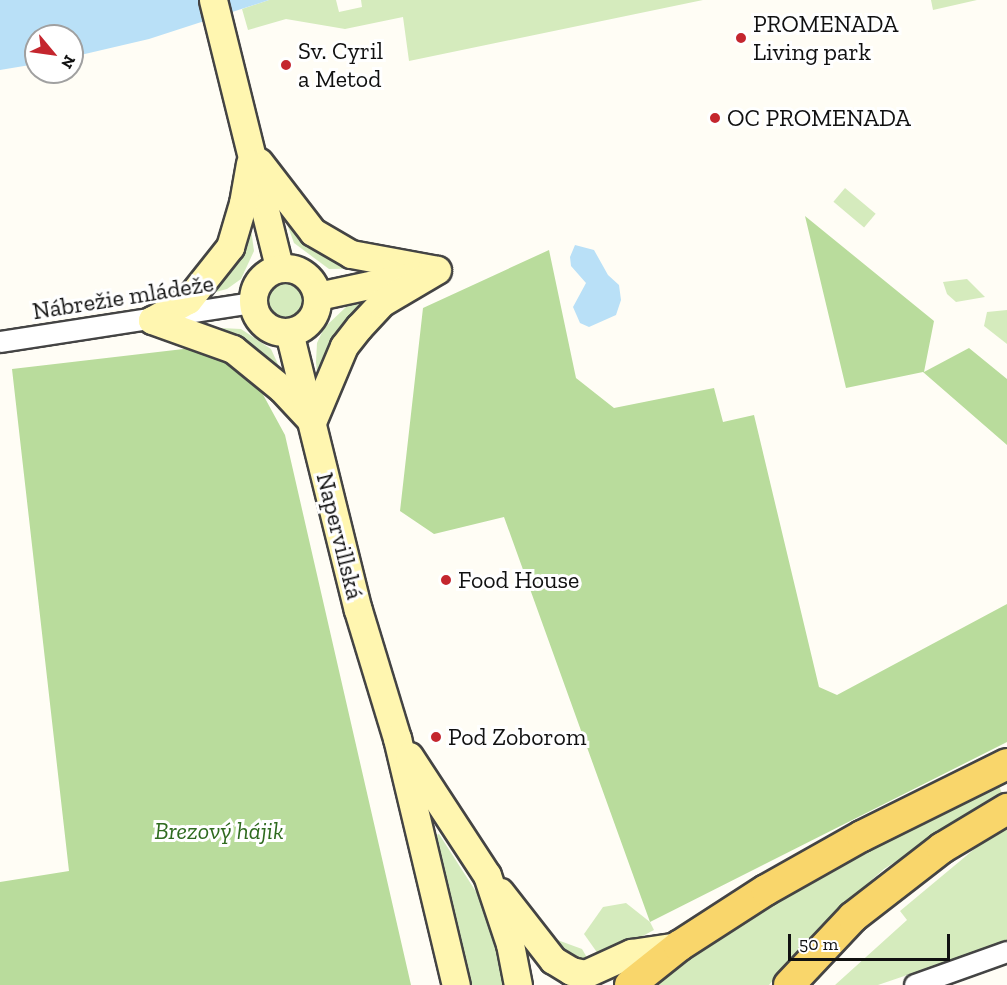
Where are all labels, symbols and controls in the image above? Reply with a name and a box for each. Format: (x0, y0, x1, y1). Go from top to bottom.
place label: PROMENADA Living park (753, 10, 898, 66)
north arrow (24, 24, 84, 84)
marker: PROMENADA Living park (734, 31, 748, 45)
place label: Sv. Cyril a Metod (298, 37, 383, 93)
text: N (57, 52, 80, 72)
marker: Sv. Cyril a Metod (279, 58, 293, 72)
place label: OC PROMENADA (727, 104, 911, 132)
marker: OC PROMENADA (708, 111, 722, 125)
street label: Nábrežie mládeže (30, 268, 216, 326)
street label: Napervillská (310, 470, 370, 602)
place label: Food House (458, 566, 579, 594)
marker: Food House (439, 573, 453, 587)
place label: Pod Zoborom (448, 723, 587, 751)
marker: Pod Zoborom (429, 730, 443, 744)
park label: Brezový hájik (154, 817, 284, 845)
scale bar (791, 922, 953, 960)
text: 50 m (799, 933, 838, 955)

